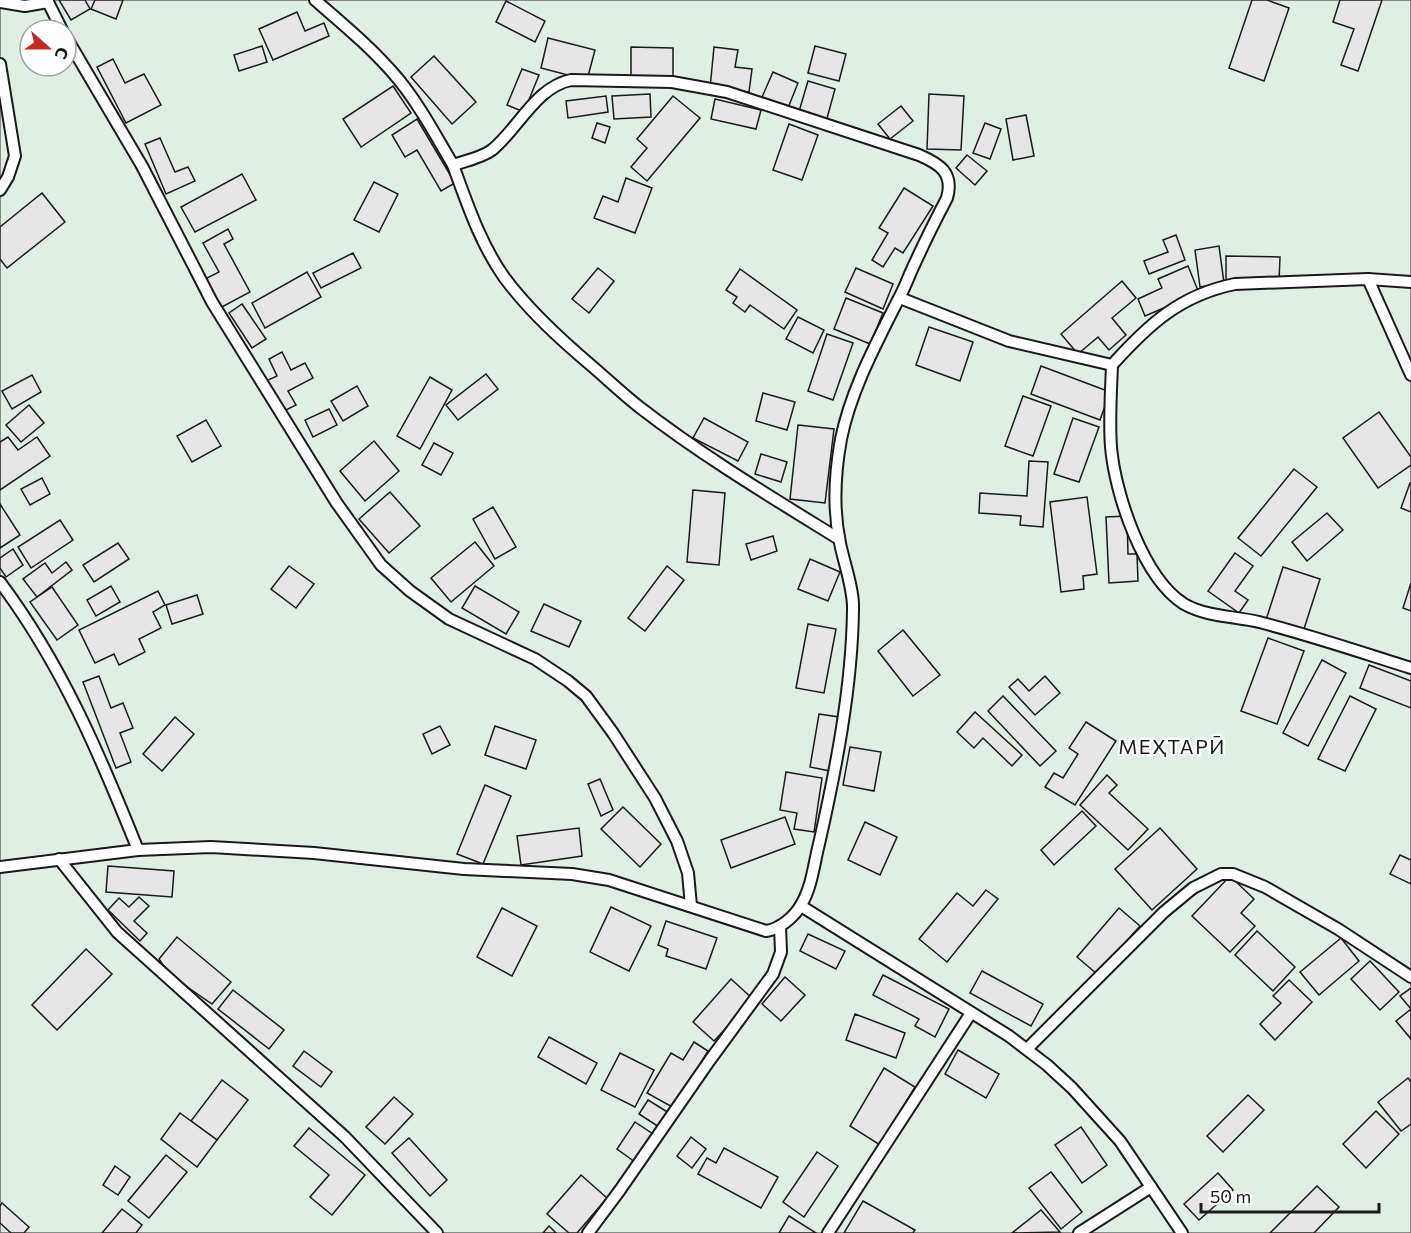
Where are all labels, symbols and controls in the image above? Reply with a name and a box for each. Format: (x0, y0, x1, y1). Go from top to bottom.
north arrow (18, 18, 78, 78)
text: С (52, 45, 73, 62)
district label: МЕҲТАРӢ (1118, 734, 1226, 758)
scale bar (1201, 1176, 1380, 1214)
text: 50 m (1210, 1185, 1251, 1207)

